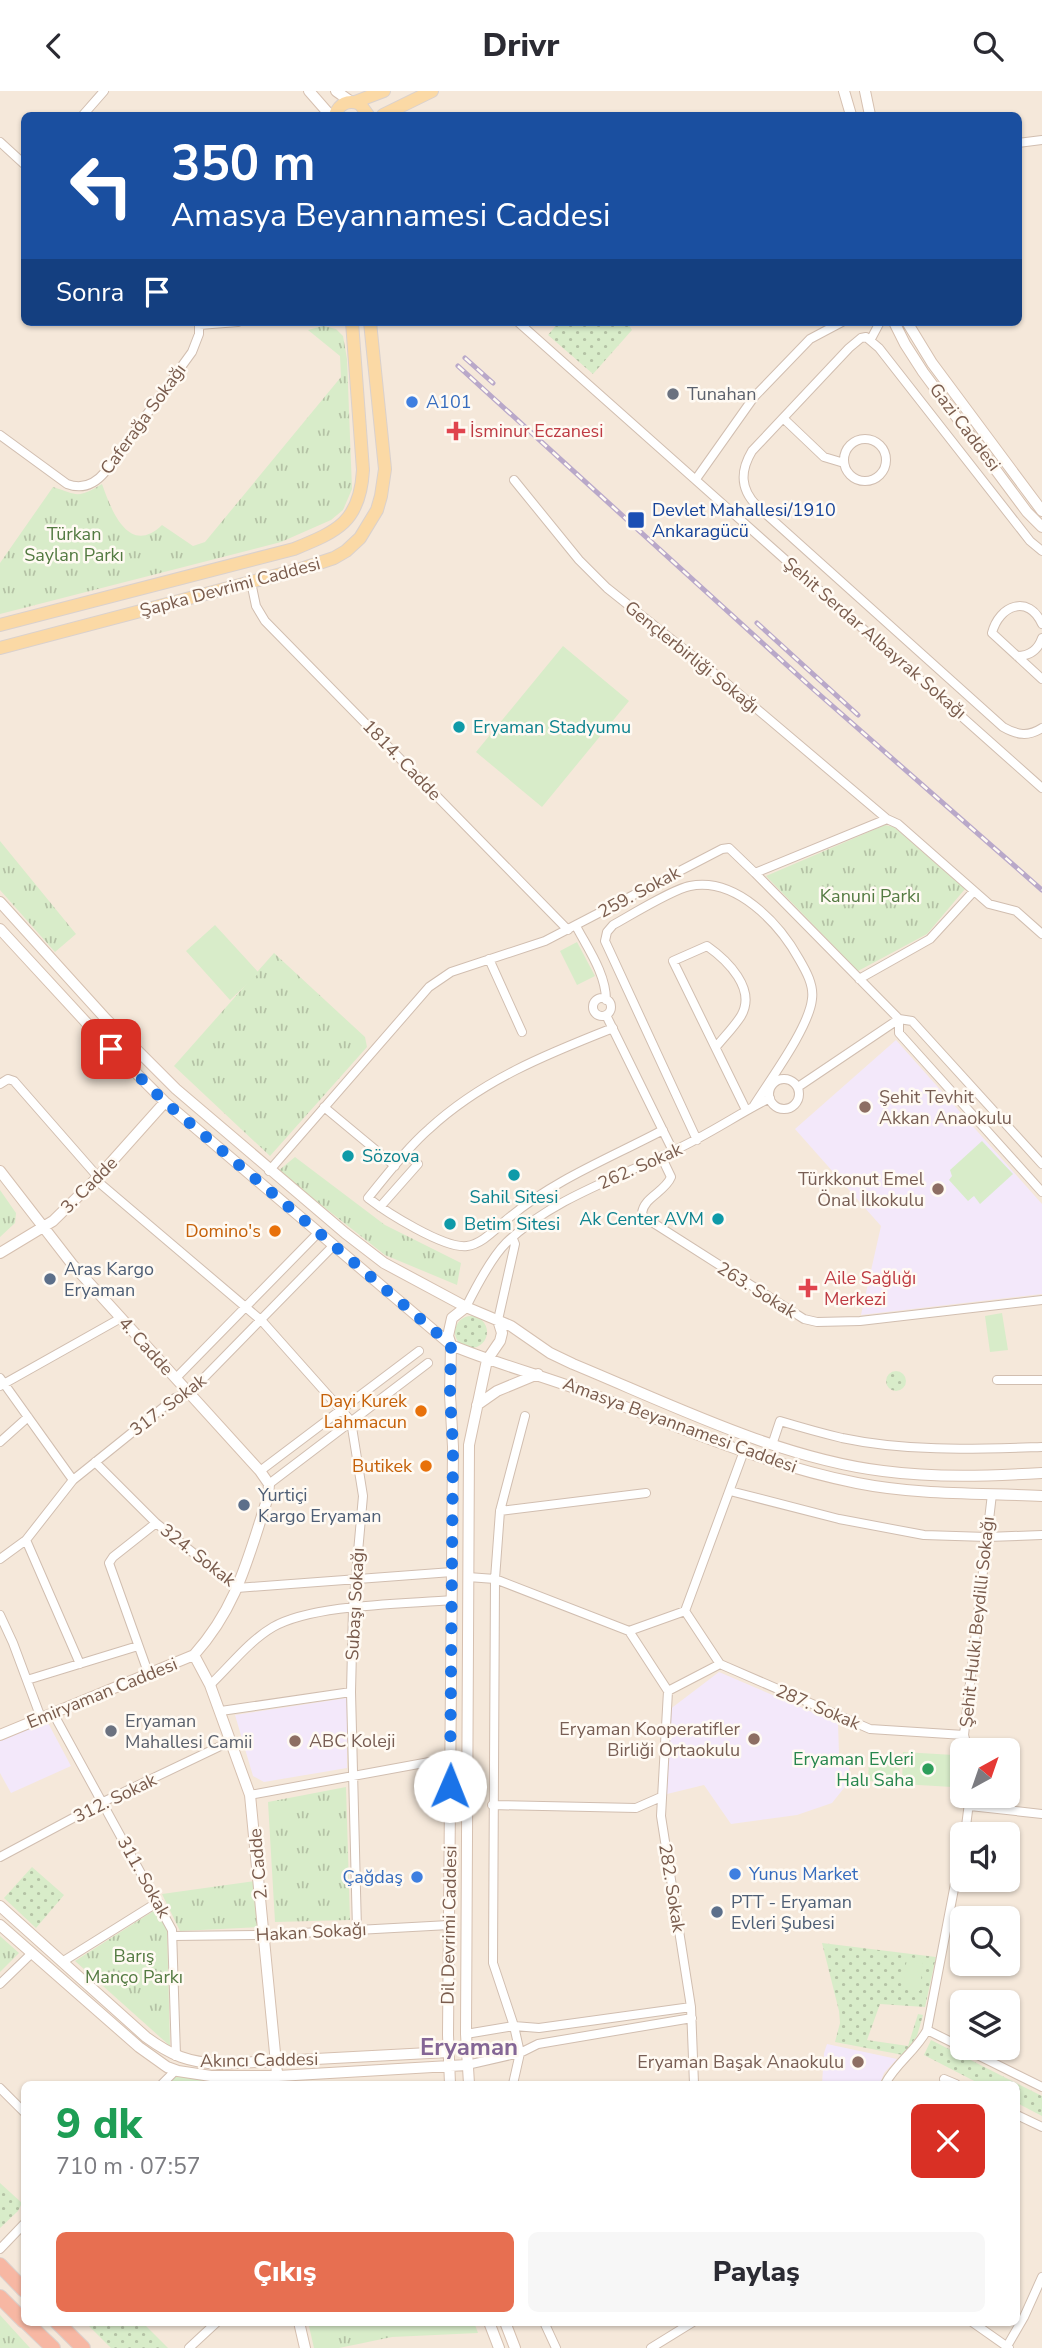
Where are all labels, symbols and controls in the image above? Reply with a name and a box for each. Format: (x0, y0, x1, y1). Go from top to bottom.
text: Drivr (483, 24, 559, 67)
icon: back (35, 27, 73, 65)
icon: search (969, 27, 1007, 65)
text: 350 m (171, 130, 315, 197)
icon: left (56, 140, 147, 231)
text: Amasya Beyannamesi Caddesi (171, 194, 611, 237)
icon: arrive (138, 273, 176, 311)
text: Sonra (56, 275, 124, 310)
street label: Caferağa Sokağı (95, 359, 191, 479)
street label: Gazi Caddesi (924, 378, 1006, 476)
place label: Tunahan (687, 382, 756, 406)
marker: Tunahan (665, 386, 681, 402)
place label: A101 (426, 390, 472, 414)
marker: A101 (404, 394, 420, 410)
place label: İsminur Eczanesi (470, 419, 603, 443)
marker: İsminur Eczanesi (448, 423, 464, 439)
place label: Devlet Mahallesi/1910 Ankaragücü (652, 498, 836, 543)
marker: Devlet Mahallesi/1910 Ankaragücü (626, 510, 646, 530)
park label: Türkan Saylan Parkı (24, 522, 124, 567)
street label: Şapka Devrimi Caddesi (137, 551, 323, 623)
street label: Şehit Serdar Albayrak Sokağı (778, 552, 972, 724)
street label: Gençlerbirliği Sokağı (620, 595, 764, 719)
street label: 1814. Cadde (357, 714, 447, 806)
place label: Eryaman Stadyumu (473, 715, 631, 739)
marker: Eryaman Stadyumu (451, 719, 467, 735)
street label: 259. Sokak (594, 860, 685, 924)
park label: Kanuni Parkı (820, 884, 920, 908)
pin (81, 1019, 141, 1079)
icon: arrive (92, 1030, 130, 1068)
place label: Şehit Tevhit Akkan Anaokulu (879, 1085, 1012, 1130)
marker: Şehit Tevhit Akkan Anaokulu (857, 1099, 873, 1115)
street label: 262. Sokak (594, 1136, 687, 1195)
place label: Sözova (362, 1144, 420, 1168)
marker: Sözova (340, 1148, 356, 1164)
street label: 3. Cadde (55, 1151, 123, 1219)
marker: Sahil Sitesi (506, 1167, 522, 1183)
place label: Türkkonut Emel Önal İlkokulu (798, 1167, 925, 1212)
marker: Türkkonut Emel Önal İlkokulu (930, 1181, 946, 1197)
place label: Sahil Sitesi (470, 1185, 558, 1209)
place label: Ak Center AVM (579, 1207, 704, 1231)
marker: Ak Center AVM (710, 1211, 726, 1227)
place label: Betim Sitesi (464, 1212, 560, 1236)
marker: Betim Sitesi (442, 1216, 458, 1232)
place label: Domino's (185, 1219, 261, 1243)
marker: Domino's (267, 1223, 283, 1239)
street label: 263. Sokak (713, 1256, 802, 1324)
place label: Aras Kargo Eryaman (64, 1257, 154, 1302)
place label: Aile Sağlığı Merkezi (824, 1266, 916, 1311)
marker: Aras Kargo Eryaman (42, 1271, 58, 1287)
marker: Aile Sağlığı Merkezi (798, 1278, 818, 1298)
street label: 4. Cadde (113, 1311, 179, 1381)
street label: 317. Sokak (125, 1368, 212, 1442)
street label: Amasya Beyannamesi Caddesi (560, 1371, 800, 1479)
place label: Dayi Kurek Lahmacun (320, 1389, 408, 1434)
marker: Dayi Kurek Lahmacun (413, 1403, 429, 1419)
place label: Butikek (352, 1454, 413, 1478)
marker: Butikek (418, 1458, 434, 1474)
place label: Yurtiçi Kargo Eryaman (257, 1483, 382, 1528)
marker: Yurtiçi Kargo Eryaman (236, 1497, 252, 1513)
street label: Şehit Hulki Beydilli Sokağı (954, 1515, 1000, 1729)
street label: 324. Sokak (155, 1518, 241, 1593)
street label: Subaşı Sokağı (340, 1547, 370, 1661)
street label: Emiryaman Caddesi (23, 1652, 181, 1734)
street label: 287. Sokak (772, 1678, 865, 1736)
place label: Eryaman Mahallesi Camii (125, 1709, 253, 1754)
place label: Eryaman Kooperatifler Birliği Ortaokulu (559, 1717, 741, 1762)
marker: Eryaman Mahallesi Camii (103, 1723, 119, 1739)
place label: ABC Koleji (309, 1729, 395, 1753)
marker: Eryaman Kooperatifler Birliği Ortaokulu (746, 1731, 762, 1747)
marker: ABC Koleji (287, 1733, 303, 1749)
north arrow (950, 1738, 1020, 1808)
map controls (950, 1738, 1020, 2060)
place label: Eryaman Evleri Halı Saha (793, 1747, 914, 1792)
position arrow (413, 1749, 487, 1823)
marker: Eryaman Evleri Halı Saha (920, 1761, 936, 1777)
street label: 312. Sokak (69, 1767, 161, 1828)
button: sound (950, 1822, 1020, 1892)
street label: 2. Cadde (243, 1827, 273, 1901)
street label: 311. Sokak (112, 1832, 177, 1923)
street label: 282. Sokak (653, 1842, 691, 1935)
street label: Dil Devrimi Caddesi (436, 1845, 462, 2005)
place label: Yunus Market (748, 1862, 859, 1886)
place label: Çağdaş (342, 1865, 403, 1889)
marker: Yunus Market (727, 1866, 743, 1882)
marker: Çağdaş (409, 1869, 425, 1885)
place label: PTT - Eryaman Evleri Şubesi (731, 1890, 852, 1935)
marker: PTT - Eryaman Evleri Şubesi (709, 1904, 725, 1920)
button: search (950, 1906, 1020, 1976)
street label: Hakan Sokağı (255, 1917, 367, 1947)
park label: Barış Manço Parkı (85, 1944, 183, 1989)
button: layers (950, 1990, 1020, 2060)
district label: Eryaman (420, 2031, 518, 2063)
street label: Akıncı Caddesi (200, 2047, 318, 2073)
place label: Eryaman Başak Anaokulu (637, 2050, 844, 2074)
marker: Eryaman Başak Anaokulu (850, 2054, 866, 2070)
text: 9 dk (56, 2096, 142, 2153)
button: close (911, 2104, 985, 2178)
text: 710 m · 07:57 (56, 2151, 201, 2182)
button: Çıkış (56, 2232, 514, 2312)
button: Paylaş (528, 2232, 985, 2312)

